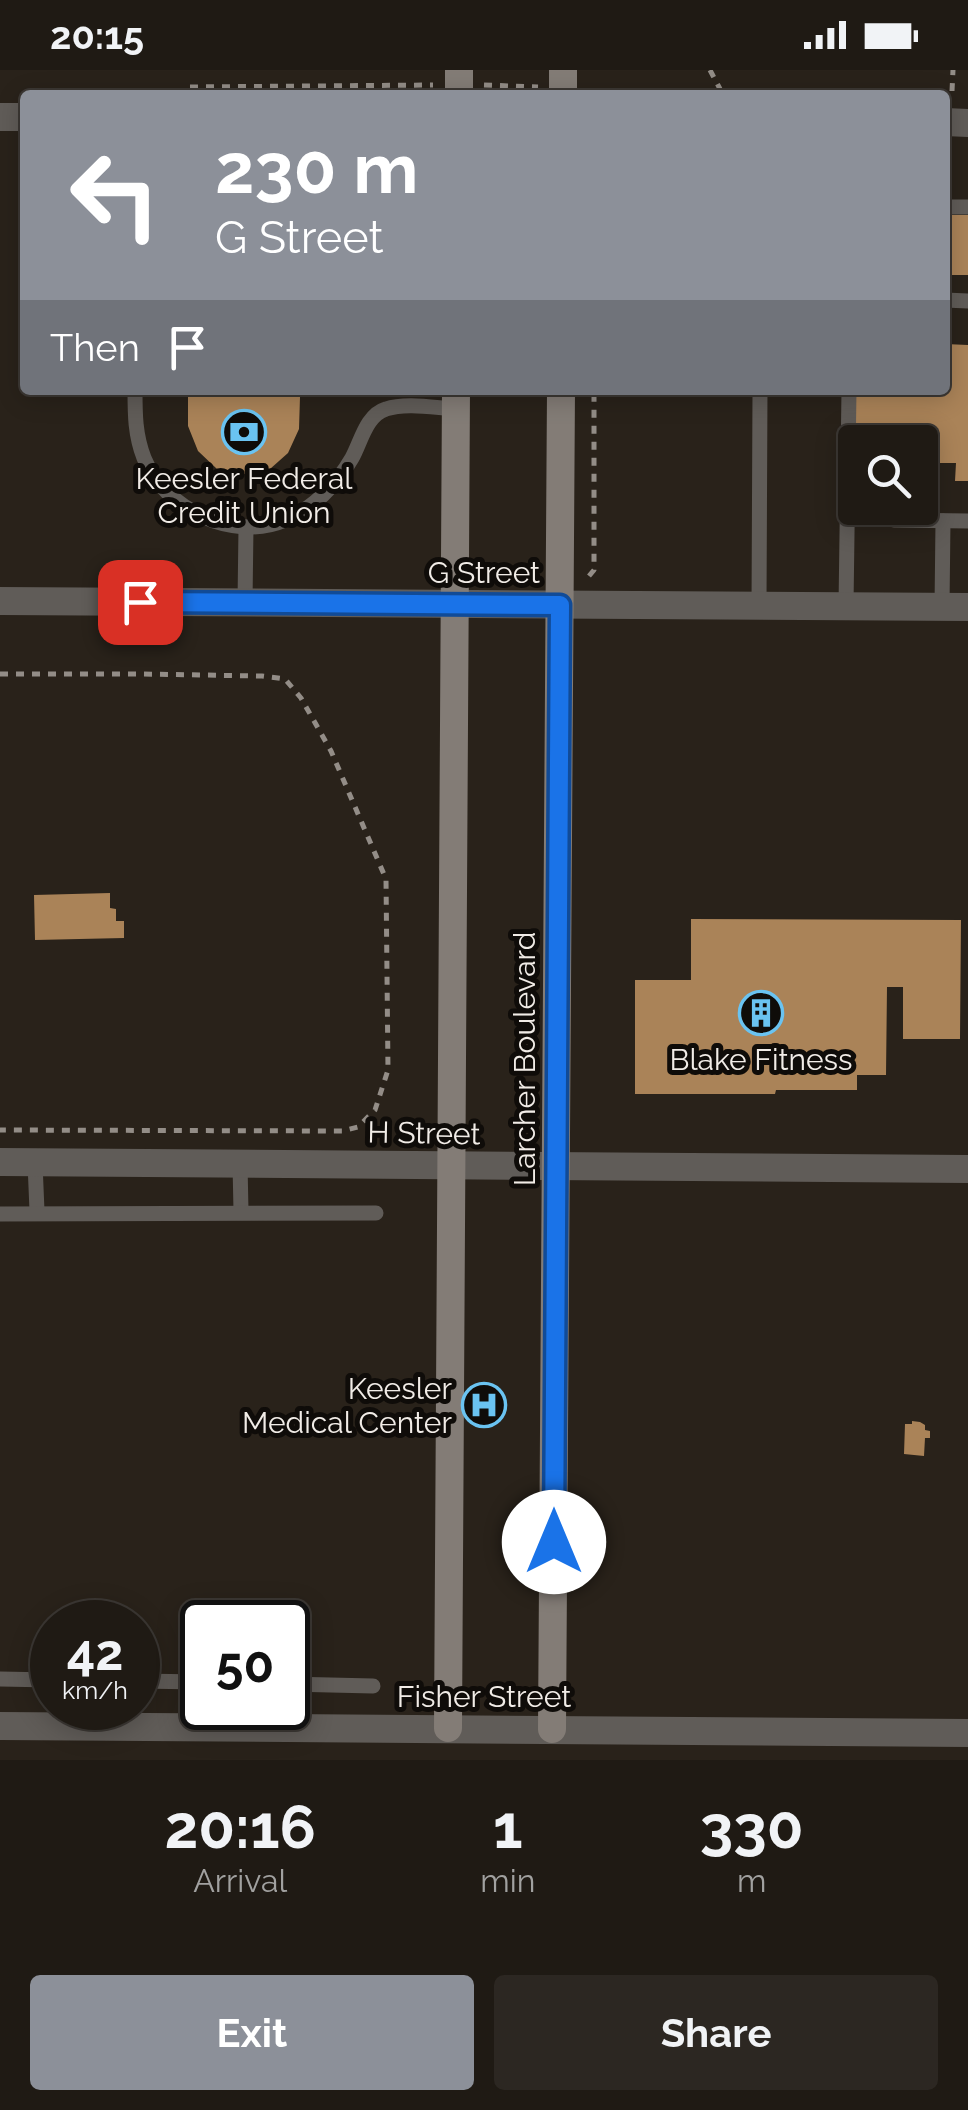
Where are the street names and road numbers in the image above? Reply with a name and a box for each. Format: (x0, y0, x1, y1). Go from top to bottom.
street label: G Street (428, 555, 540, 590)
street label: Larcher Boulevard (507, 932, 542, 1186)
street label: H Street (367, 1115, 481, 1151)
street label: Fisher Street (397, 1679, 571, 1714)

